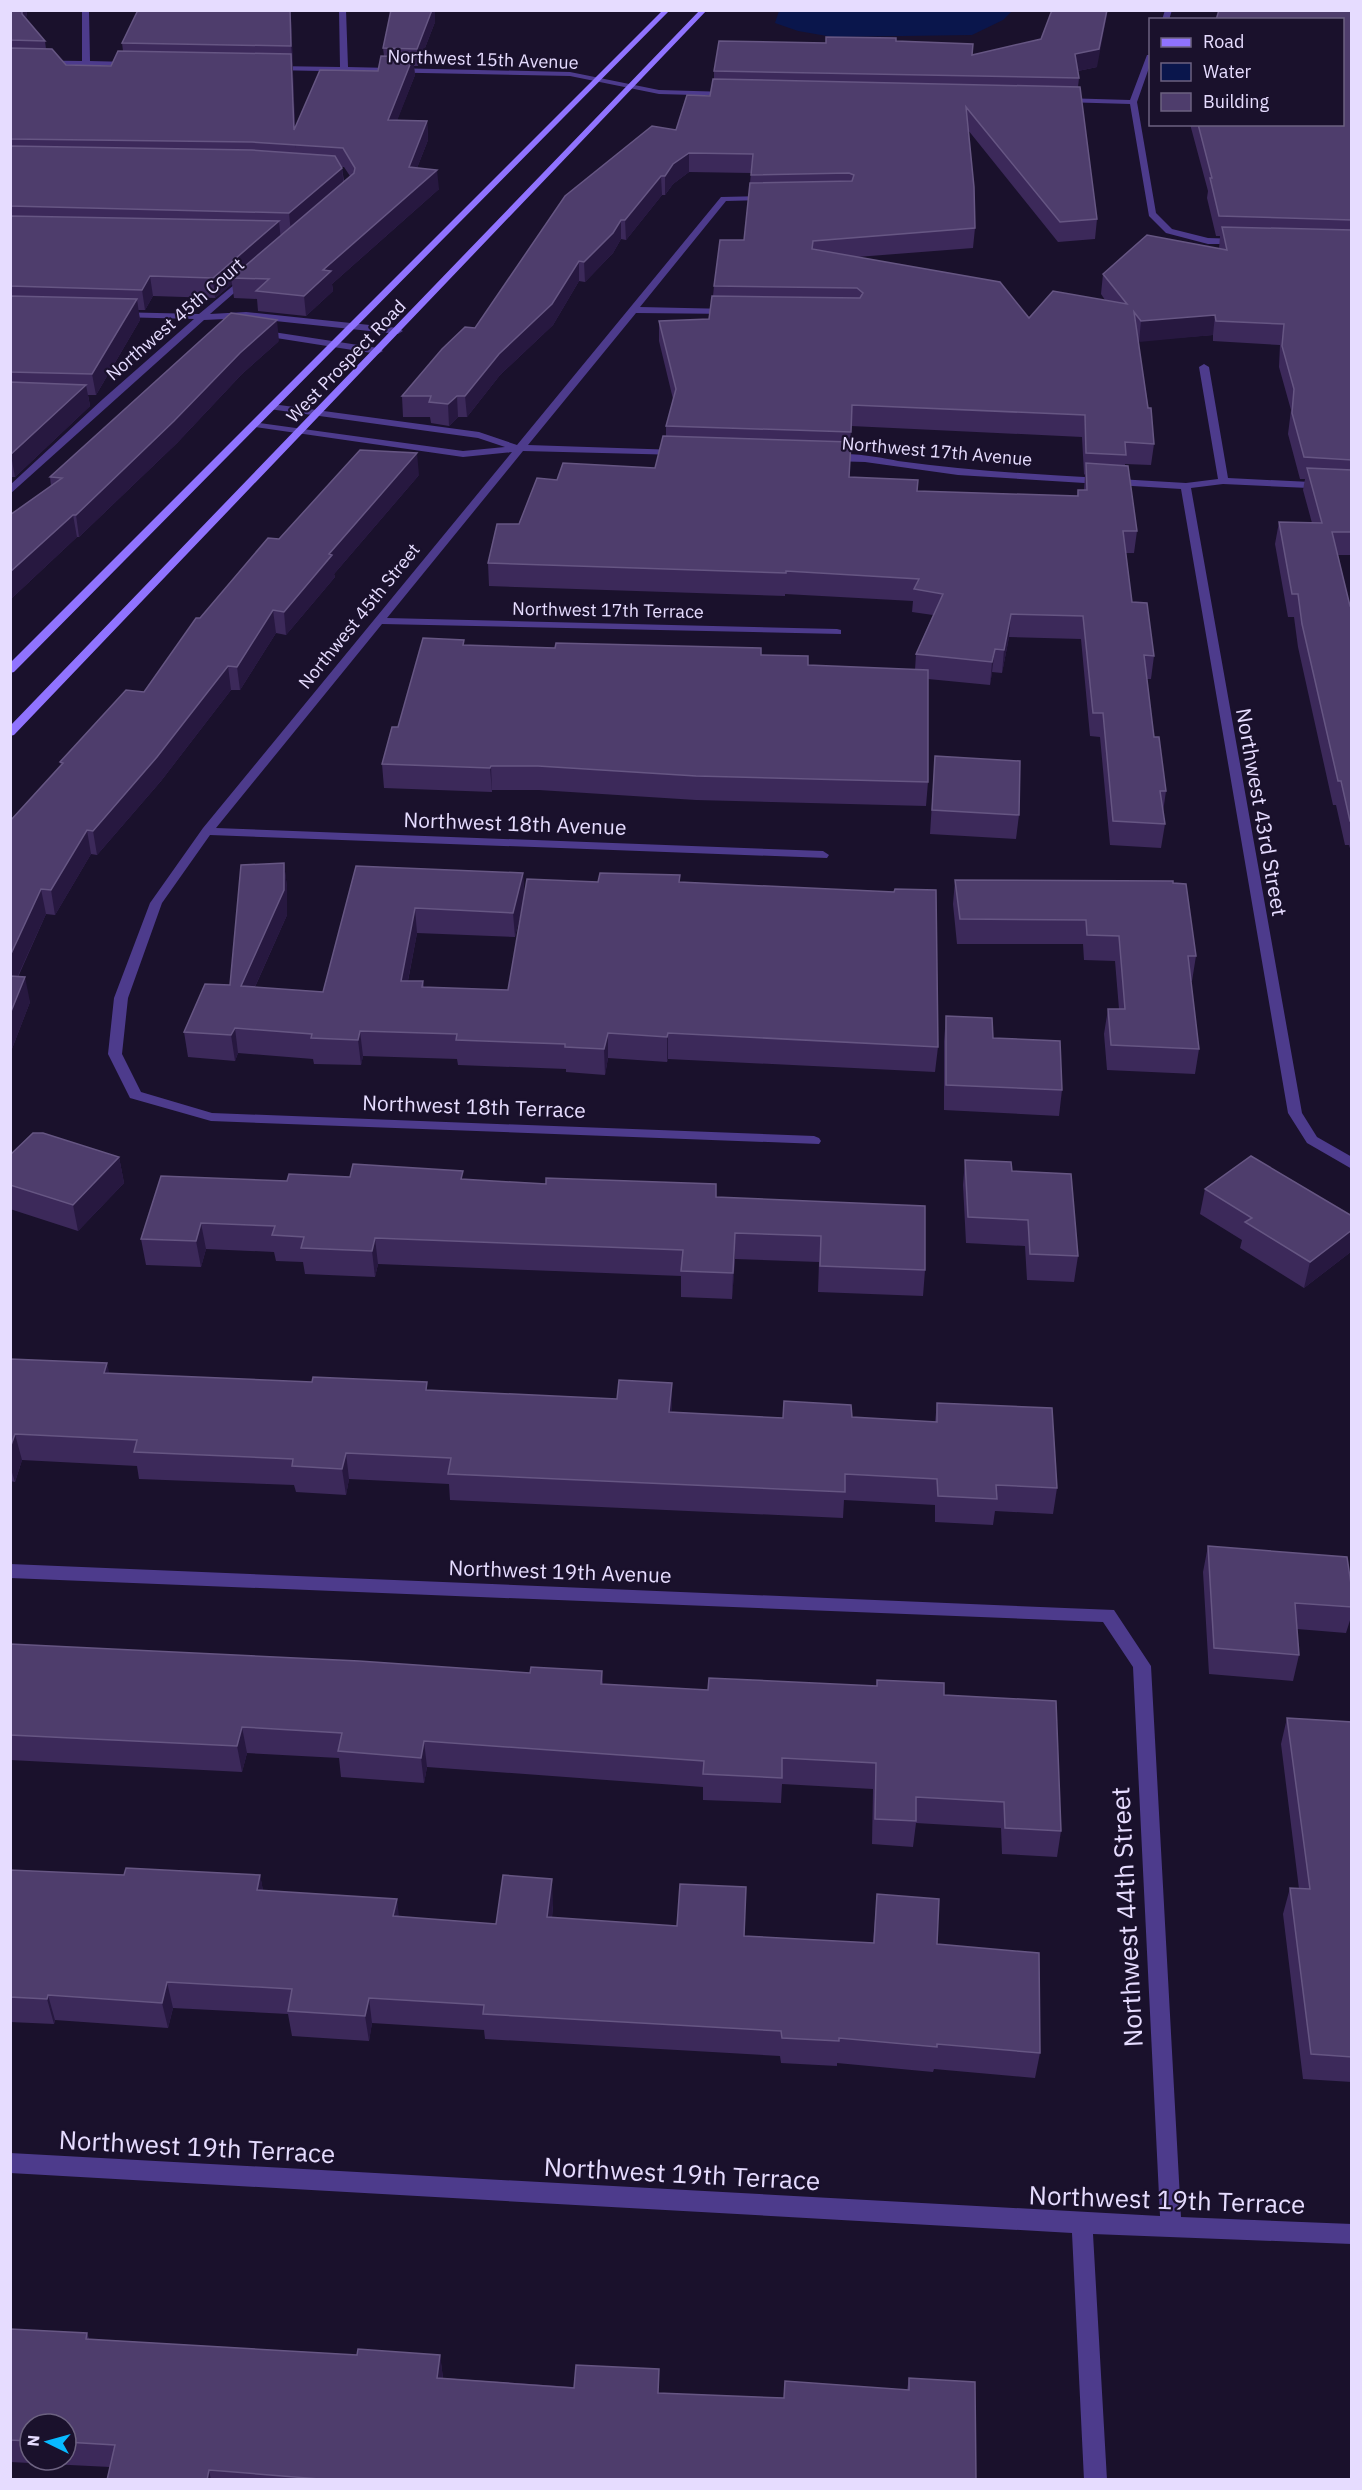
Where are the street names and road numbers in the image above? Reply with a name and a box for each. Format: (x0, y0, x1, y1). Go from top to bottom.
street label: Northwest 15th Avenue (387, 44, 579, 74)
street label: Northwest 45th Court (101, 253, 249, 385)
street label: West Prospect Road (281, 295, 411, 427)
street label: Northwest 17th Avenue (841, 431, 1033, 471)
street label: Northwest 45th Street (293, 539, 425, 693)
street label: Northwest 17th Terrace (512, 597, 704, 623)
street label: Northwest 43rd Street (1230, 706, 1294, 918)
street label: Northwest 18th Avenue (403, 805, 627, 841)
street label: Northwest 18th Terrace (362, 1088, 586, 1124)
street label: Northwest 19th Avenue (448, 1553, 672, 1589)
street label: Northwest 44th Street (1102, 1786, 1150, 2048)
street label: Northwest 19th Terrace (58, 2122, 336, 2170)
street label: Northwest 19th Terrace (543, 2149, 821, 2197)
street label: Northwest 19th Terrace (1028, 2177, 1306, 2221)

